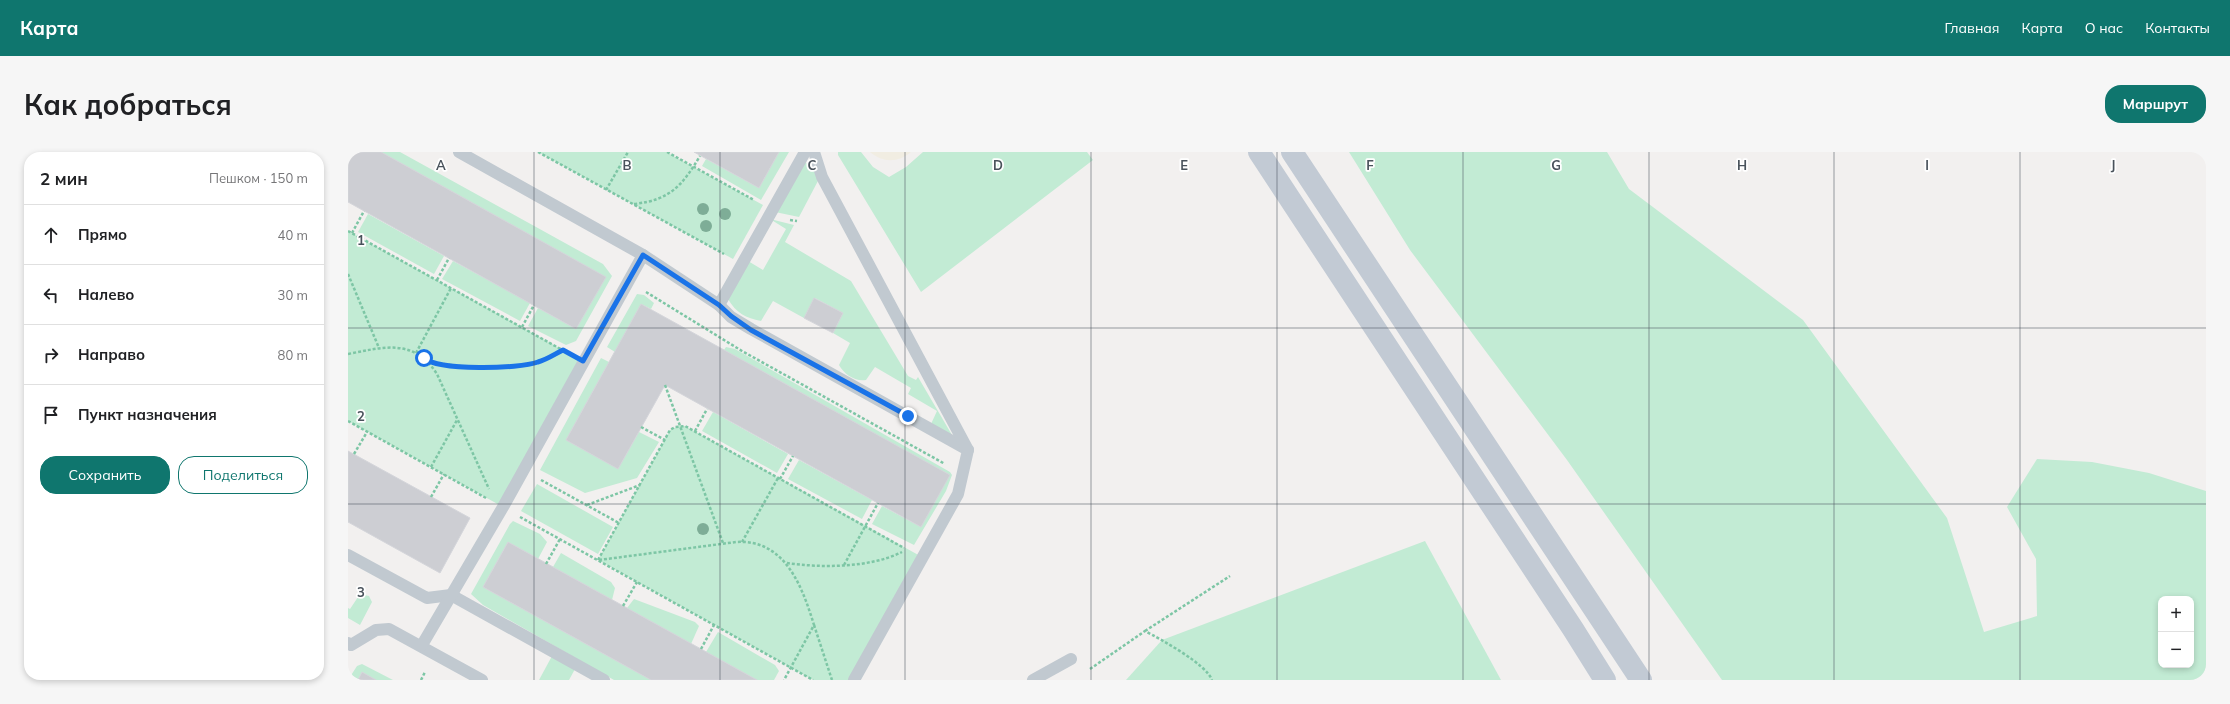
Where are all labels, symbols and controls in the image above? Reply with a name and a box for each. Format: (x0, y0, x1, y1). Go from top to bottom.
text: Карта (20, 16, 78, 40)
text: Главная (1945, 19, 2000, 37)
text: Карта (2022, 19, 2063, 37)
text: О нас (2085, 19, 2123, 37)
text: Контакты (2145, 19, 2210, 37)
button: Маршрут (2105, 85, 2206, 123)
text: Как добраться (24, 87, 232, 122)
text: A (436, 157, 446, 173)
text: B (623, 157, 632, 173)
text: C (808, 157, 817, 173)
text: D (993, 157, 1003, 173)
text: E (1180, 157, 1188, 173)
text: F (1366, 157, 1374, 173)
text: G (1551, 157, 1561, 173)
text: H (1737, 157, 1747, 173)
text: I (1925, 157, 1929, 173)
text: J (2111, 157, 2115, 173)
text: 2 мин (40, 168, 88, 189)
text: Пешком · 150 m (209, 170, 308, 186)
icon: ahead (40, 224, 62, 246)
text: Прямо (78, 225, 127, 244)
text: 40 m (278, 227, 308, 243)
text: 1 (357, 232, 365, 248)
icon: left (40, 284, 62, 306)
text: Налево (78, 285, 134, 304)
text: 30 m (278, 287, 308, 303)
icon: right (40, 344, 62, 366)
text: Направо (78, 345, 145, 364)
text: 80 m (278, 347, 308, 363)
route start (415, 349, 433, 367)
icon: arrive (40, 404, 62, 426)
text: Пункт назначения (78, 405, 217, 424)
route end (899, 407, 917, 425)
text: 2 (357, 408, 365, 424)
button: Сохранить (40, 456, 170, 494)
button: Поделиться (178, 456, 308, 494)
text: 3 (357, 584, 365, 600)
map controls (2158, 596, 2194, 668)
button: + (2158, 596, 2194, 632)
button: − (2158, 632, 2194, 668)

